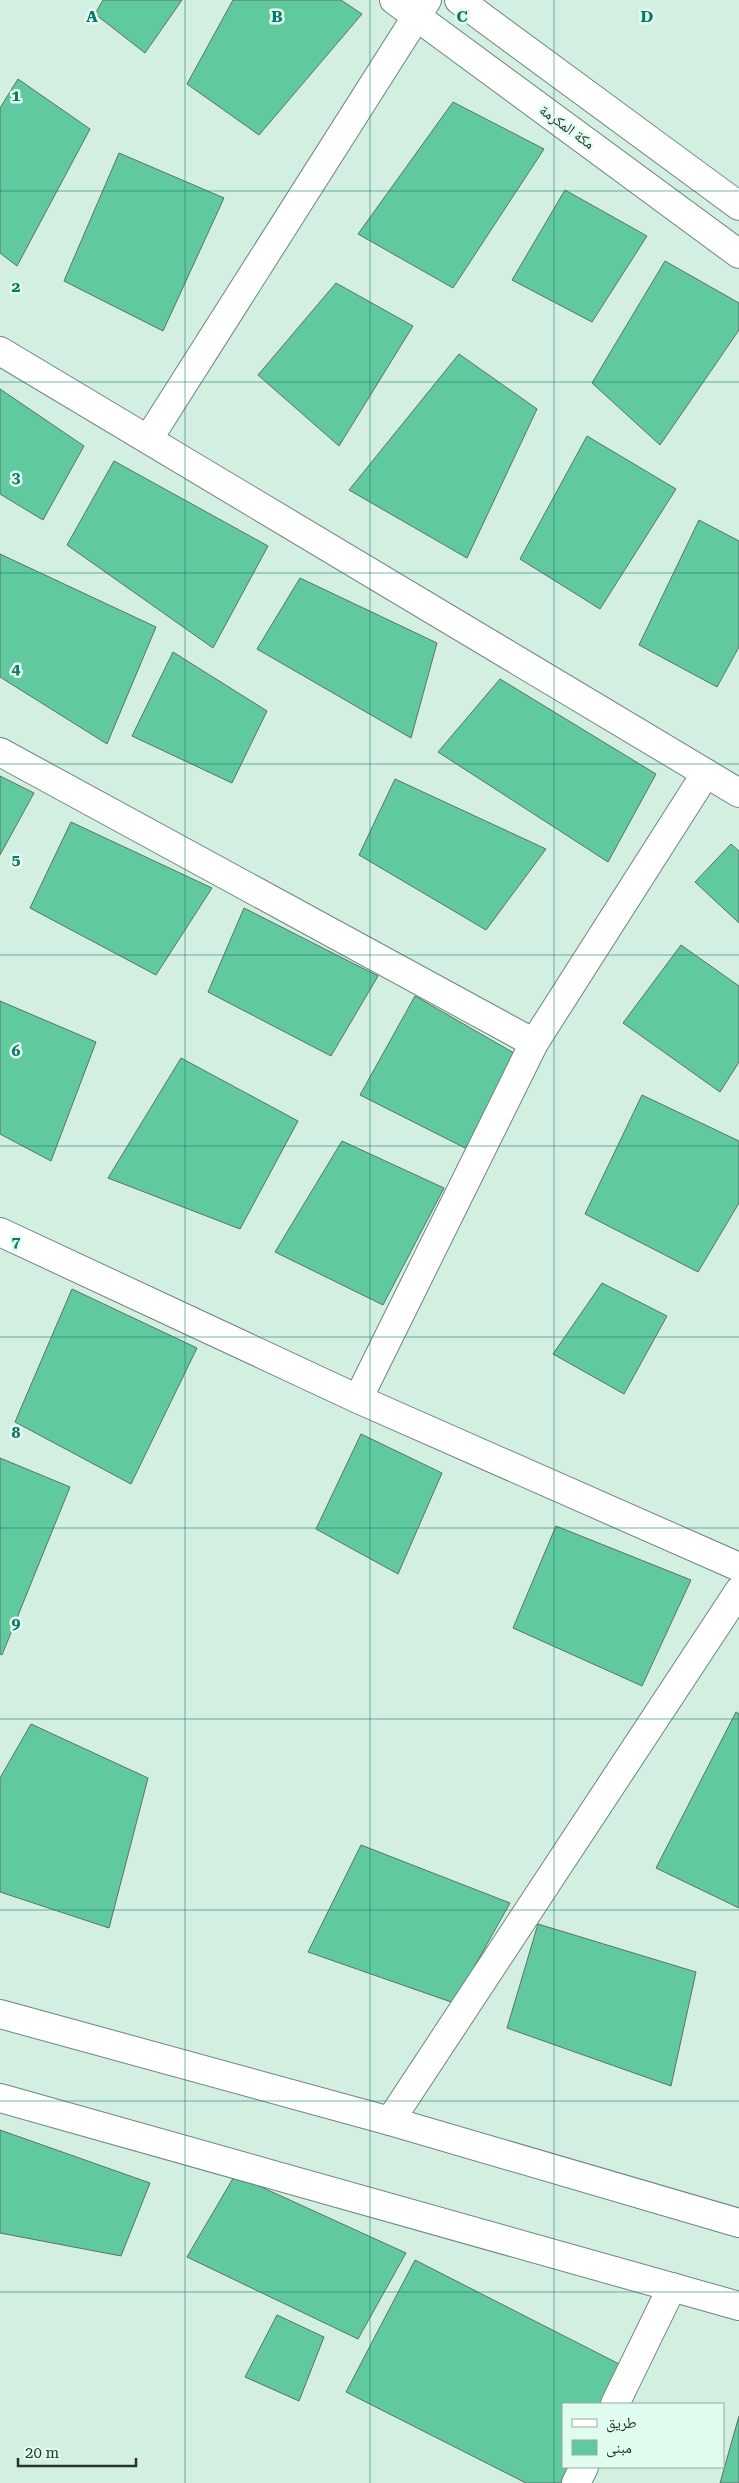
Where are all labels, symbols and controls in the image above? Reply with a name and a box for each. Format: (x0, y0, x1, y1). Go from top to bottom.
text: A (86, 7, 98, 26)
text: B (271, 7, 283, 26)
text: C (456, 7, 468, 26)
text: D (641, 7, 654, 26)
text: 1 (12, 86, 21, 105)
street label: مكة المكرمة (536, 101, 598, 153)
text: 2 (12, 277, 21, 296)
text: 3 (12, 468, 21, 487)
text: 4 (12, 659, 21, 678)
text: 5 (12, 850, 21, 869)
text: 6 (12, 1041, 21, 1060)
text: 7 (12, 1232, 21, 1251)
text: 8 (12, 1423, 21, 1442)
text: 9 (12, 1614, 21, 1633)
legend (562, 2403, 724, 2468)
text: طريق (606, 2414, 637, 2433)
scale bar (18, 2436, 135, 2468)
text: مبنى (606, 2439, 632, 2458)
text: 20 m (25, 2444, 60, 2462)

